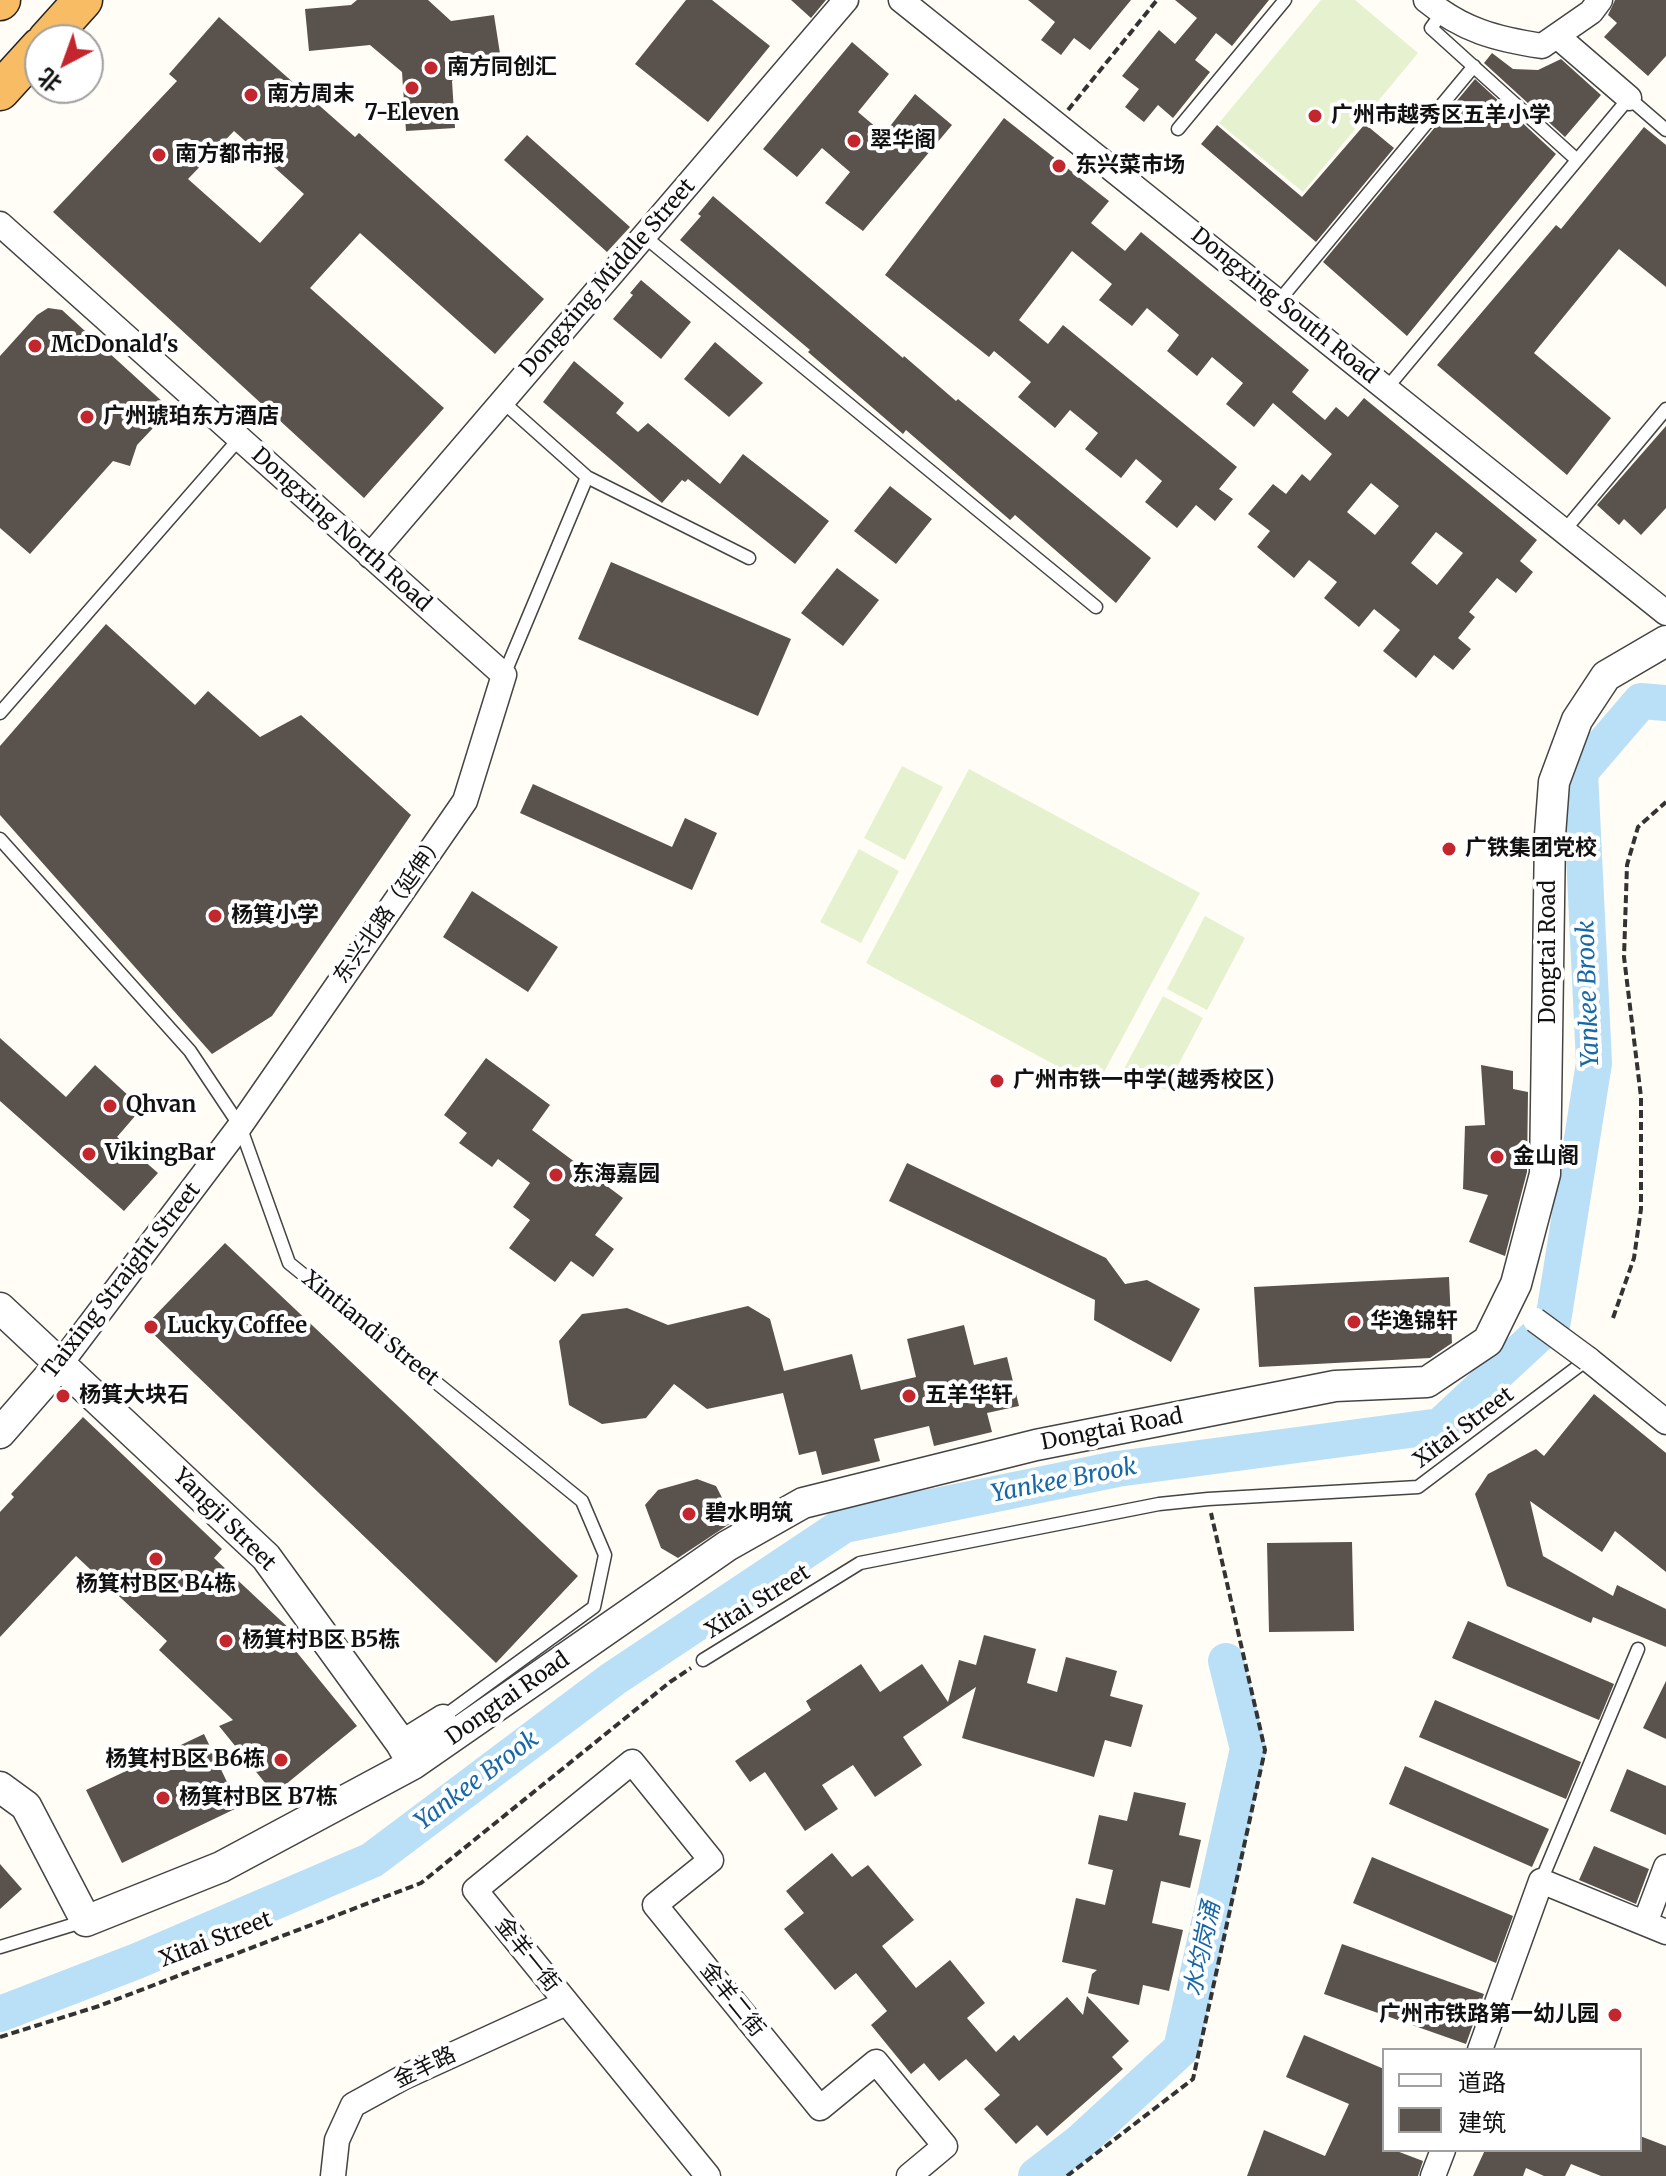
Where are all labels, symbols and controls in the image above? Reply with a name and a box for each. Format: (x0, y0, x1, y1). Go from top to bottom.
north arrow (24, 24, 104, 104)
place label: 南方同创汇 (447, 55, 557, 81)
marker: 南方同创汇 (422, 59, 440, 77)
text: 北 (32, 63, 67, 98)
marker: 7-Eleven (403, 79, 421, 97)
place label: 南方周末 (267, 82, 355, 108)
marker: 南方周末 (242, 86, 260, 104)
place label: 7-Eleven (365, 101, 459, 127)
place label: 广州市越秀区五羊小学 (1331, 103, 1551, 129)
marker: 广州市越秀区五羊小学 (1306, 107, 1324, 125)
place label: 翠华阁 (870, 128, 936, 154)
marker: 翠华阁 (845, 132, 863, 150)
place label: 南方都市报 (175, 142, 285, 168)
marker: 南方都市报 (150, 146, 168, 164)
place label: 东兴菜市场 (1075, 153, 1185, 179)
marker: 东兴菜市场 (1050, 157, 1068, 175)
street label: Dongxing Middle Street (515, 174, 701, 382)
street label: Dongxing South Road (1185, 223, 1383, 389)
place label: McDonald's (51, 333, 178, 359)
marker: McDonald's (26, 337, 44, 355)
place label: 广州琥珀东方酒店 (103, 404, 279, 430)
marker: 广州琥珀东方酒店 (78, 408, 96, 426)
street label: Dongxing North Road (246, 442, 436, 618)
street label: 东兴北路（延伸） (329, 829, 451, 989)
place label: 广铁集团党校 (1465, 836, 1597, 862)
marker: 广铁集团党校 (1440, 840, 1458, 858)
street label: Dongtai Road (1536, 880, 1562, 1024)
place label: 杨箕小学 (231, 903, 319, 929)
marker: 杨箕小学 (206, 907, 224, 925)
water label: Yankee Brook (1572, 920, 1606, 1068)
place label: 广州市铁一中学(越秀校区) (1013, 1068, 1274, 1094)
marker: 广州市铁一中学(越秀校区) (988, 1072, 1006, 1090)
place label: Qhvan (126, 1093, 196, 1119)
marker: Qhvan (101, 1097, 119, 1115)
place label: VikingBar (105, 1141, 216, 1167)
place label: 金山阁 (1513, 1144, 1579, 1170)
marker: VikingBar (80, 1145, 98, 1163)
marker: 金山阁 (1488, 1148, 1506, 1166)
place label: 东海嘉园 (572, 1162, 660, 1188)
marker: 东海嘉园 (547, 1166, 565, 1184)
street label: Taixing Straight Street (37, 1178, 207, 1384)
street label: Xintiandi Street (296, 1266, 444, 1392)
place label: 华逸锦轩 (1370, 1309, 1458, 1335)
marker: 华逸锦轩 (1345, 1313, 1363, 1331)
place label: Lucky Coffee (167, 1314, 307, 1340)
marker: Lucky Coffee (142, 1318, 160, 1336)
street label: Xitai Street (1409, 1382, 1519, 1474)
place label: 杨箕大块石 (79, 1383, 189, 1409)
place label: 五羊华轩 (925, 1383, 1013, 1409)
marker: 杨箕大块石 (54, 1387, 72, 1405)
marker: 五羊华轩 (900, 1387, 918, 1405)
street label: Dongtai Road (1039, 1403, 1185, 1457)
water label: Yankee Brook (989, 1453, 1139, 1509)
street label: Yangji Street (167, 1463, 281, 1577)
place label: 碧水明筑 (705, 1501, 793, 1527)
marker: 碧水明筑 (680, 1505, 698, 1523)
marker: 杨箕村B区 B4栋 (147, 1550, 165, 1568)
street label: Xitai Street (701, 1559, 815, 1645)
place label: 杨箕村B区 B4栋 (76, 1572, 236, 1598)
place label: 杨箕村B区 B5栋 (242, 1628, 400, 1654)
marker: 杨箕村B区 B5栋 (217, 1632, 235, 1650)
street label: Dongtai Road (441, 1647, 575, 1751)
water label: Yankee Brook (410, 1725, 544, 1837)
place label: 杨箕村B区 B6栋 (105, 1747, 265, 1773)
marker: 杨箕村B区 B6栋 (272, 1751, 290, 1769)
place label: 杨箕村B区 B7栋 (179, 1785, 338, 1811)
marker: 杨箕村B区 B7栋 (154, 1789, 172, 1807)
water label: 水均岗涌 (1179, 1899, 1227, 1999)
street label: Xitai Street (156, 1906, 276, 1974)
street label: 金羊一街 (489, 1912, 565, 1998)
street label: 金羊二街 (694, 1957, 770, 2043)
place label: 广州市铁路第一幼儿园 (1379, 2002, 1599, 2028)
marker: 广州市铁路第一幼儿园 (1606, 2006, 1624, 2024)
street label: 金羊路 (390, 2042, 460, 2094)
legend (1382, 2048, 1642, 2152)
text: 道路 (1458, 2067, 1506, 2098)
text: 建筑 (1458, 2107, 1506, 2138)

